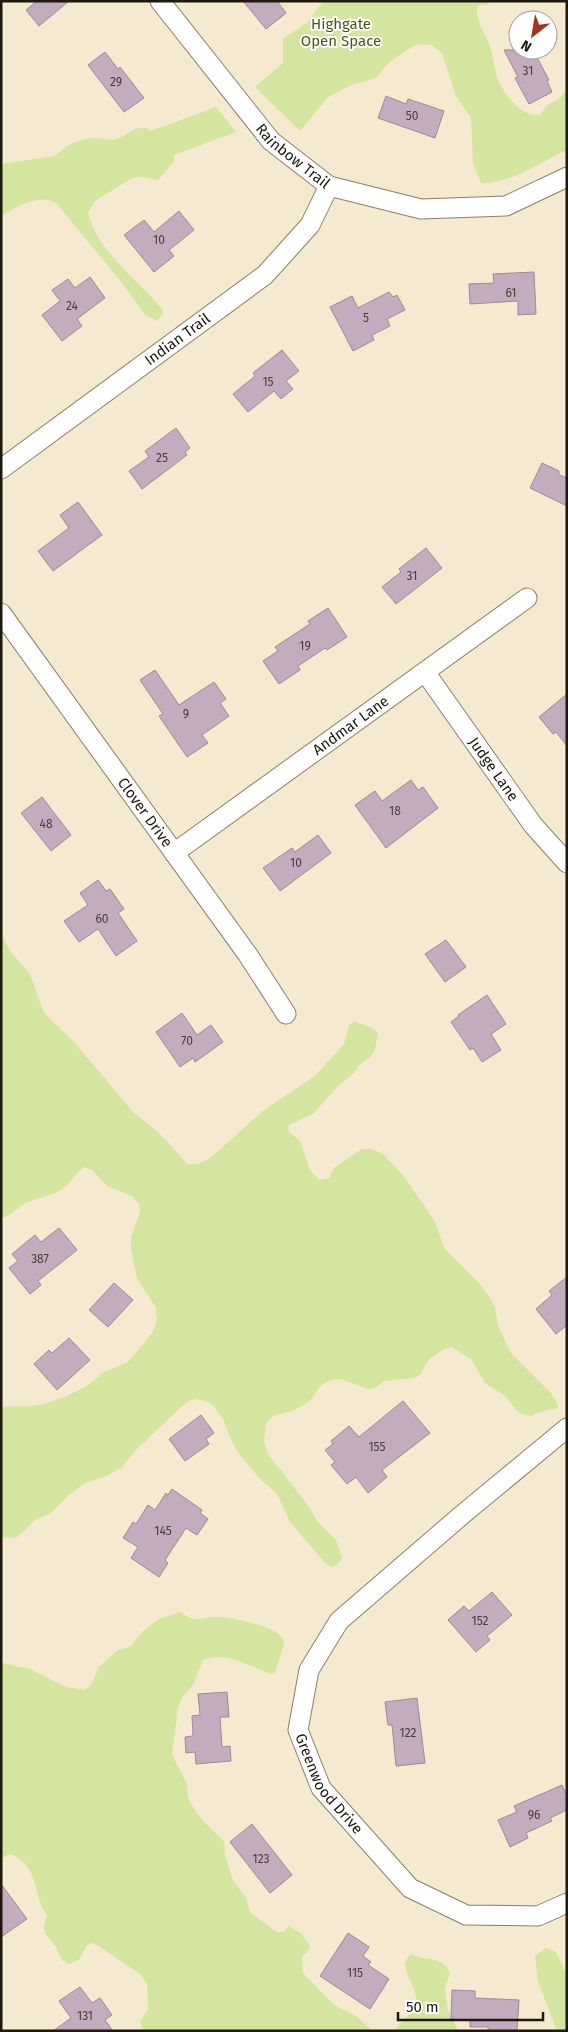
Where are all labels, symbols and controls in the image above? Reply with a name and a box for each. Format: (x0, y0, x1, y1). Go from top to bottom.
north arrow (508, 10, 558, 60)
park label: Highgate Open Space (301, 15, 381, 50)
text: N (518, 36, 535, 55)
house number: 31 (523, 64, 533, 78)
house number: 29 (110, 75, 122, 89)
house number: 50 (406, 109, 419, 123)
street label: Rainbow Trail (252, 120, 334, 193)
house number: 10 (153, 233, 165, 247)
house number: 61 (505, 286, 517, 300)
house number: 24 (66, 299, 79, 313)
street label: Indian Trail (141, 309, 214, 369)
house number: 5 (363, 311, 369, 325)
house number: 15 (262, 375, 274, 389)
house number: 25 (156, 451, 168, 465)
house number: 31 (407, 569, 417, 583)
house number: 19 (299, 639, 311, 653)
street label: Andmar Lane (309, 692, 392, 759)
house number: 9 (183, 707, 189, 721)
street label: Judge Lane (465, 734, 522, 805)
street label: Clover Drive (114, 774, 176, 851)
house number: 18 (389, 804, 401, 818)
house number: 48 (40, 817, 53, 831)
house number: 10 (290, 856, 302, 870)
house number: 60 (95, 912, 109, 926)
house number: 70 (181, 1034, 193, 1048)
house number: 387 (31, 1252, 49, 1266)
house number: 155 (368, 1440, 386, 1454)
house number: 145 (154, 1524, 172, 1538)
house number: 152 (471, 1614, 489, 1628)
house number: 122 (399, 1726, 417, 1740)
street label: Greenwood Drive (291, 1731, 367, 1838)
house number: 96 (528, 1808, 540, 1822)
house number: 123 (252, 1852, 270, 1866)
house number: 115 (347, 1966, 363, 1980)
scale bar (398, 1990, 543, 2022)
text: 50 m (406, 1998, 439, 2016)
house number: 131 (77, 2009, 93, 2023)

